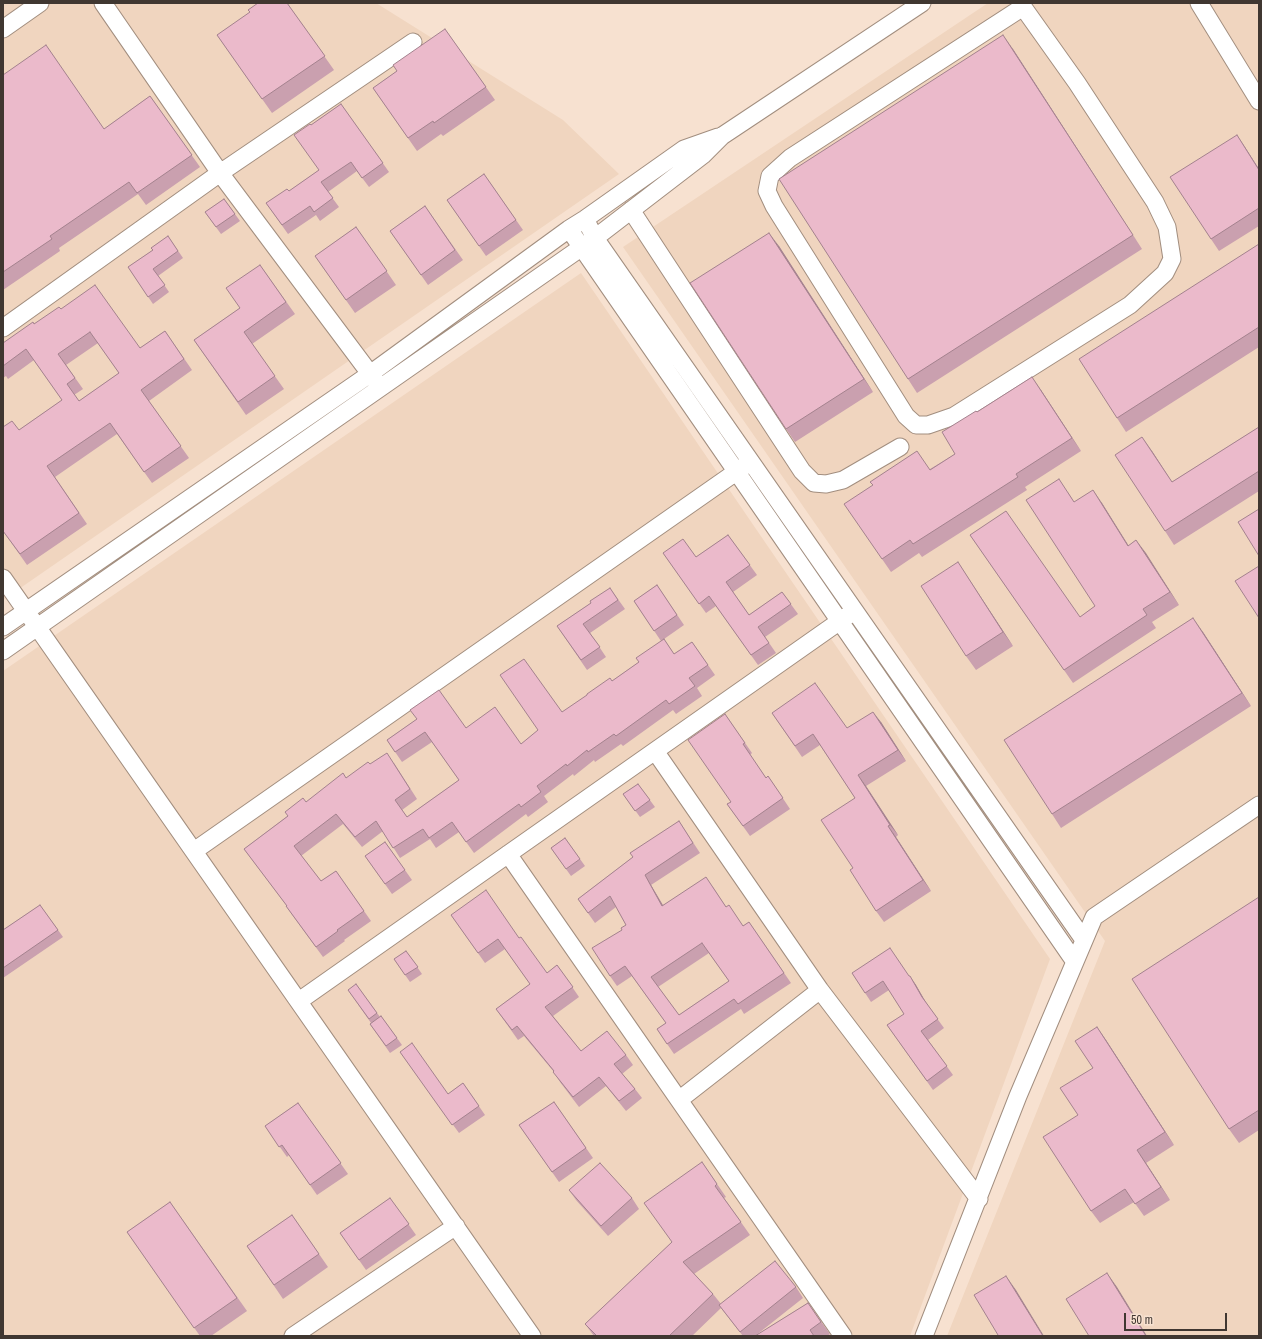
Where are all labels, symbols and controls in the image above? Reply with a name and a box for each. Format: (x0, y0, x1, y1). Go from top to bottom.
scale bar (1126, 1305, 1229, 1331)
text: 50 m (1131, 1312, 1153, 1328)

